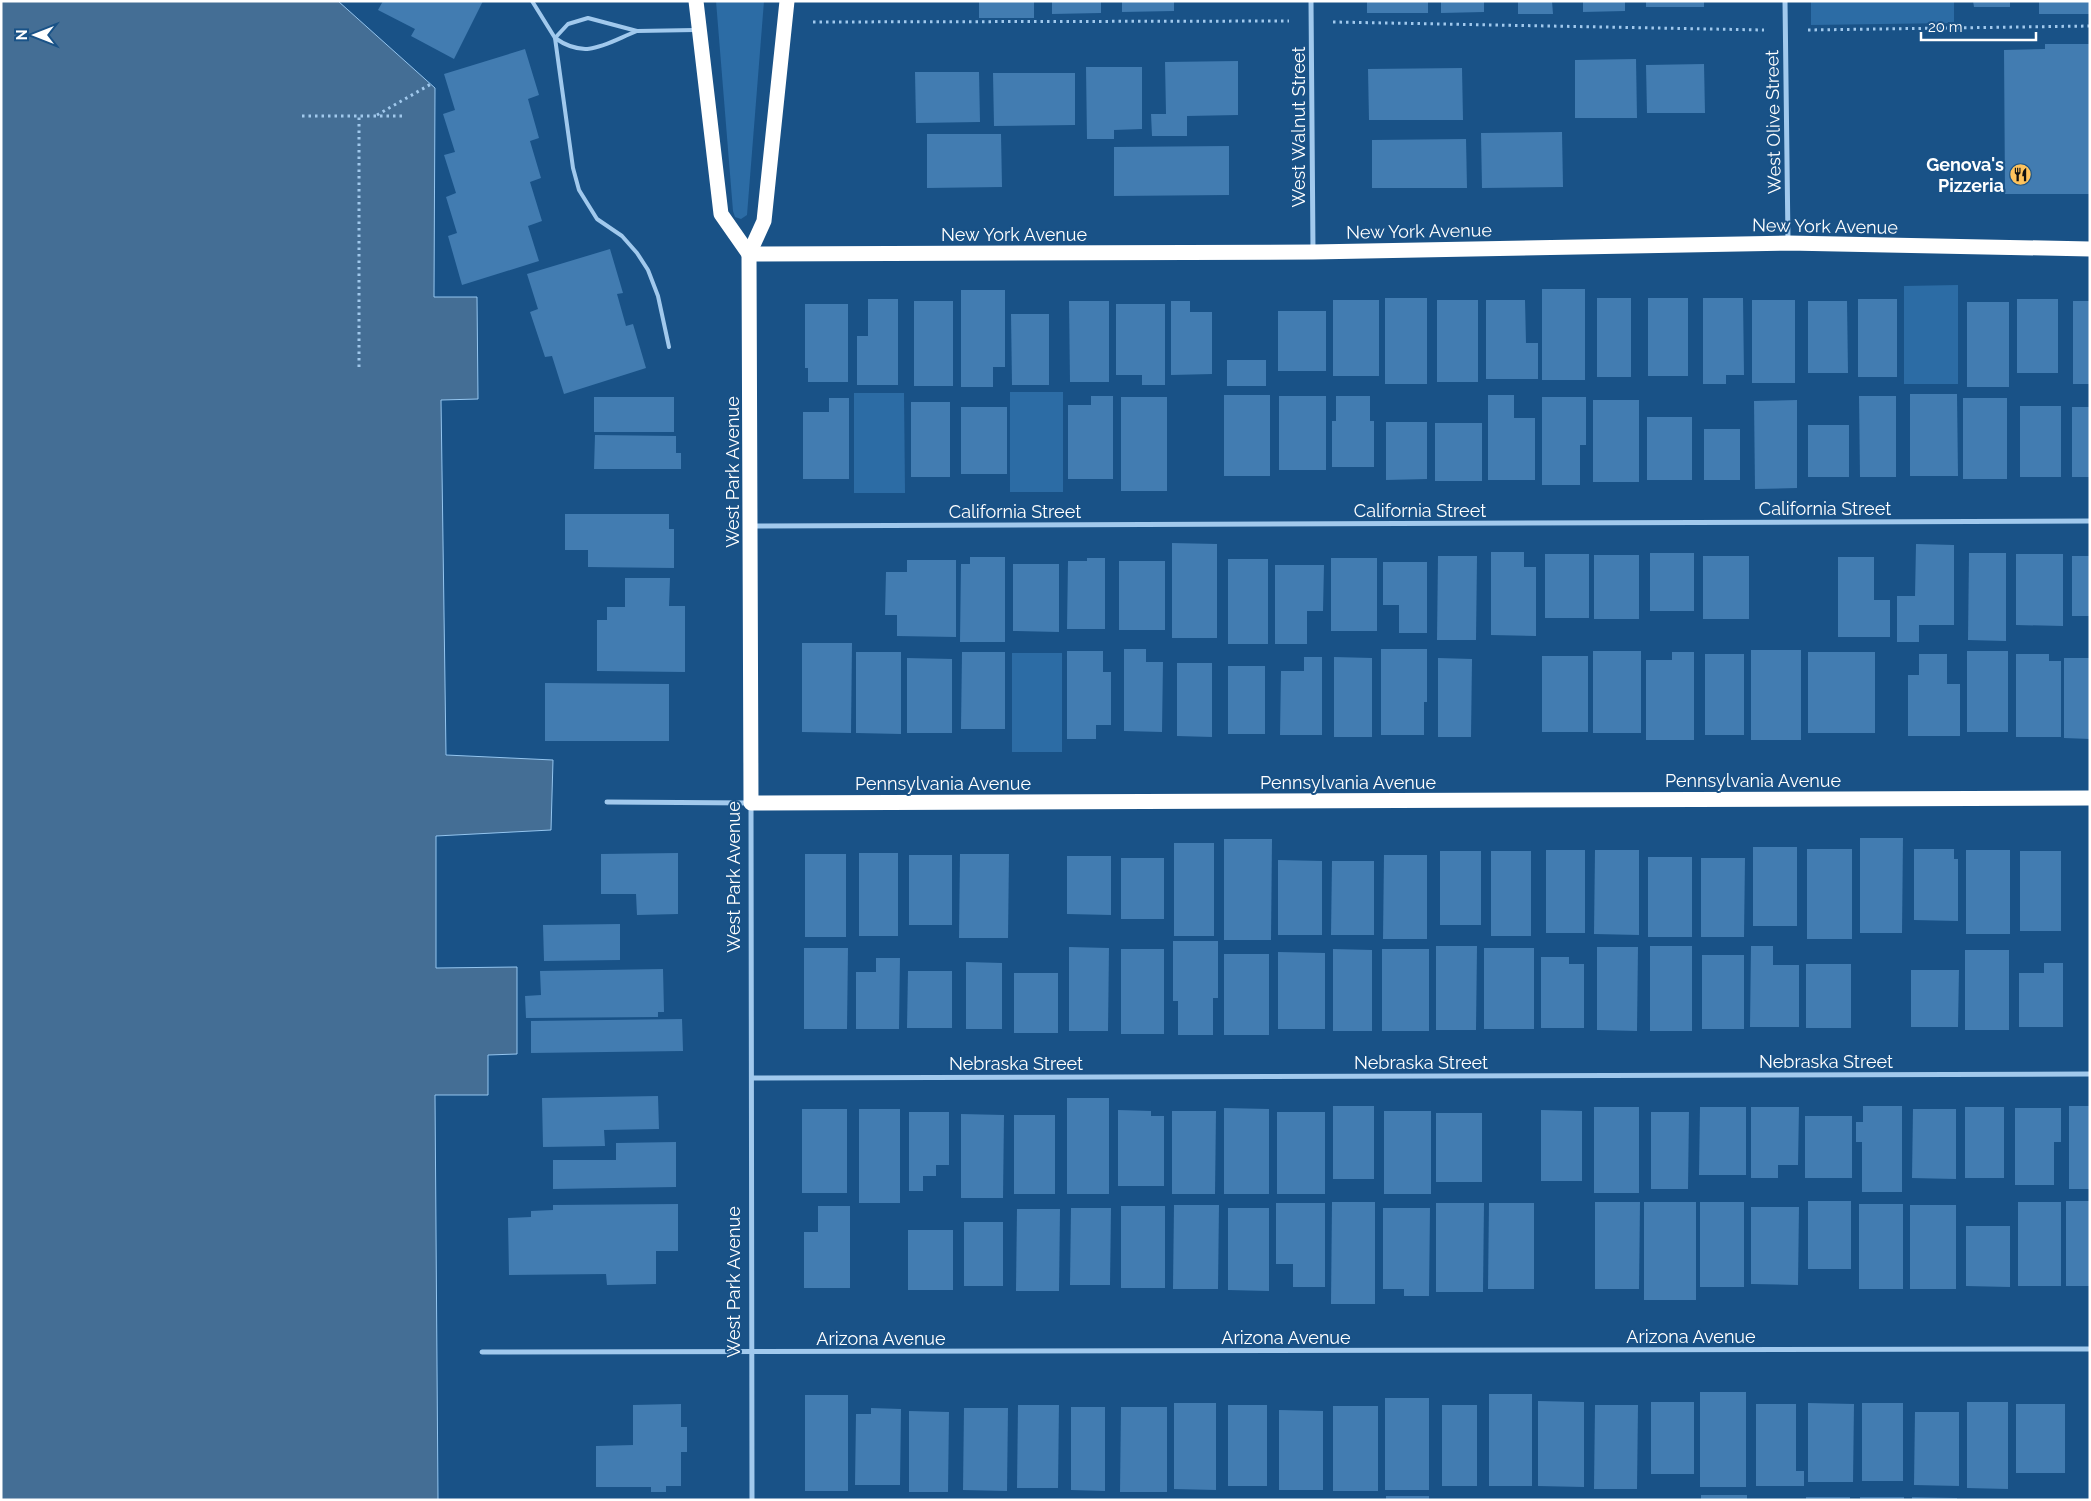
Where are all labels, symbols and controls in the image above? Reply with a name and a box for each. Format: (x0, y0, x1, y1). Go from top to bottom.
north arrow (10, 10, 60, 60)
scale bar (1921, 10, 2036, 42)
text: 20 m (1928, 18, 1963, 36)
text: N (14, 30, 30, 40)
street label: West Walnut Street (1288, 46, 1309, 208)
street label: West Olive Street (1761, 50, 1785, 194)
place label: Genova's Pizzeria (1926, 154, 2004, 196)
restaurant icon: Genova's Pizzeria (2008, 162, 2032, 186)
street label: New York Avenue (1752, 214, 1899, 238)
street label: New York Avenue (1346, 219, 1493, 243)
street label: New York Avenue (941, 224, 1087, 245)
street label: West Park Avenue (722, 396, 743, 548)
street label: California Street (1759, 498, 1891, 519)
street label: California Street (1354, 500, 1486, 521)
street label: California Street (949, 501, 1081, 522)
street label: Pennsylvania Avenue (1665, 770, 1841, 791)
street label: Pennsylvania Avenue (1260, 772, 1436, 793)
street label: Pennsylvania Avenue (855, 773, 1031, 794)
street label: West Park Avenue (723, 801, 744, 953)
street label: Nebraska Street (1759, 1051, 1893, 1072)
street label: Nebraska Street (1354, 1052, 1488, 1073)
street label: Nebraska Street (949, 1053, 1083, 1074)
street label: West Park Avenue (723, 1206, 744, 1358)
street label: Arizona Avenue (1626, 1326, 1756, 1347)
street label: Arizona Avenue (1221, 1327, 1351, 1348)
street label: Arizona Avenue (816, 1328, 946, 1349)

